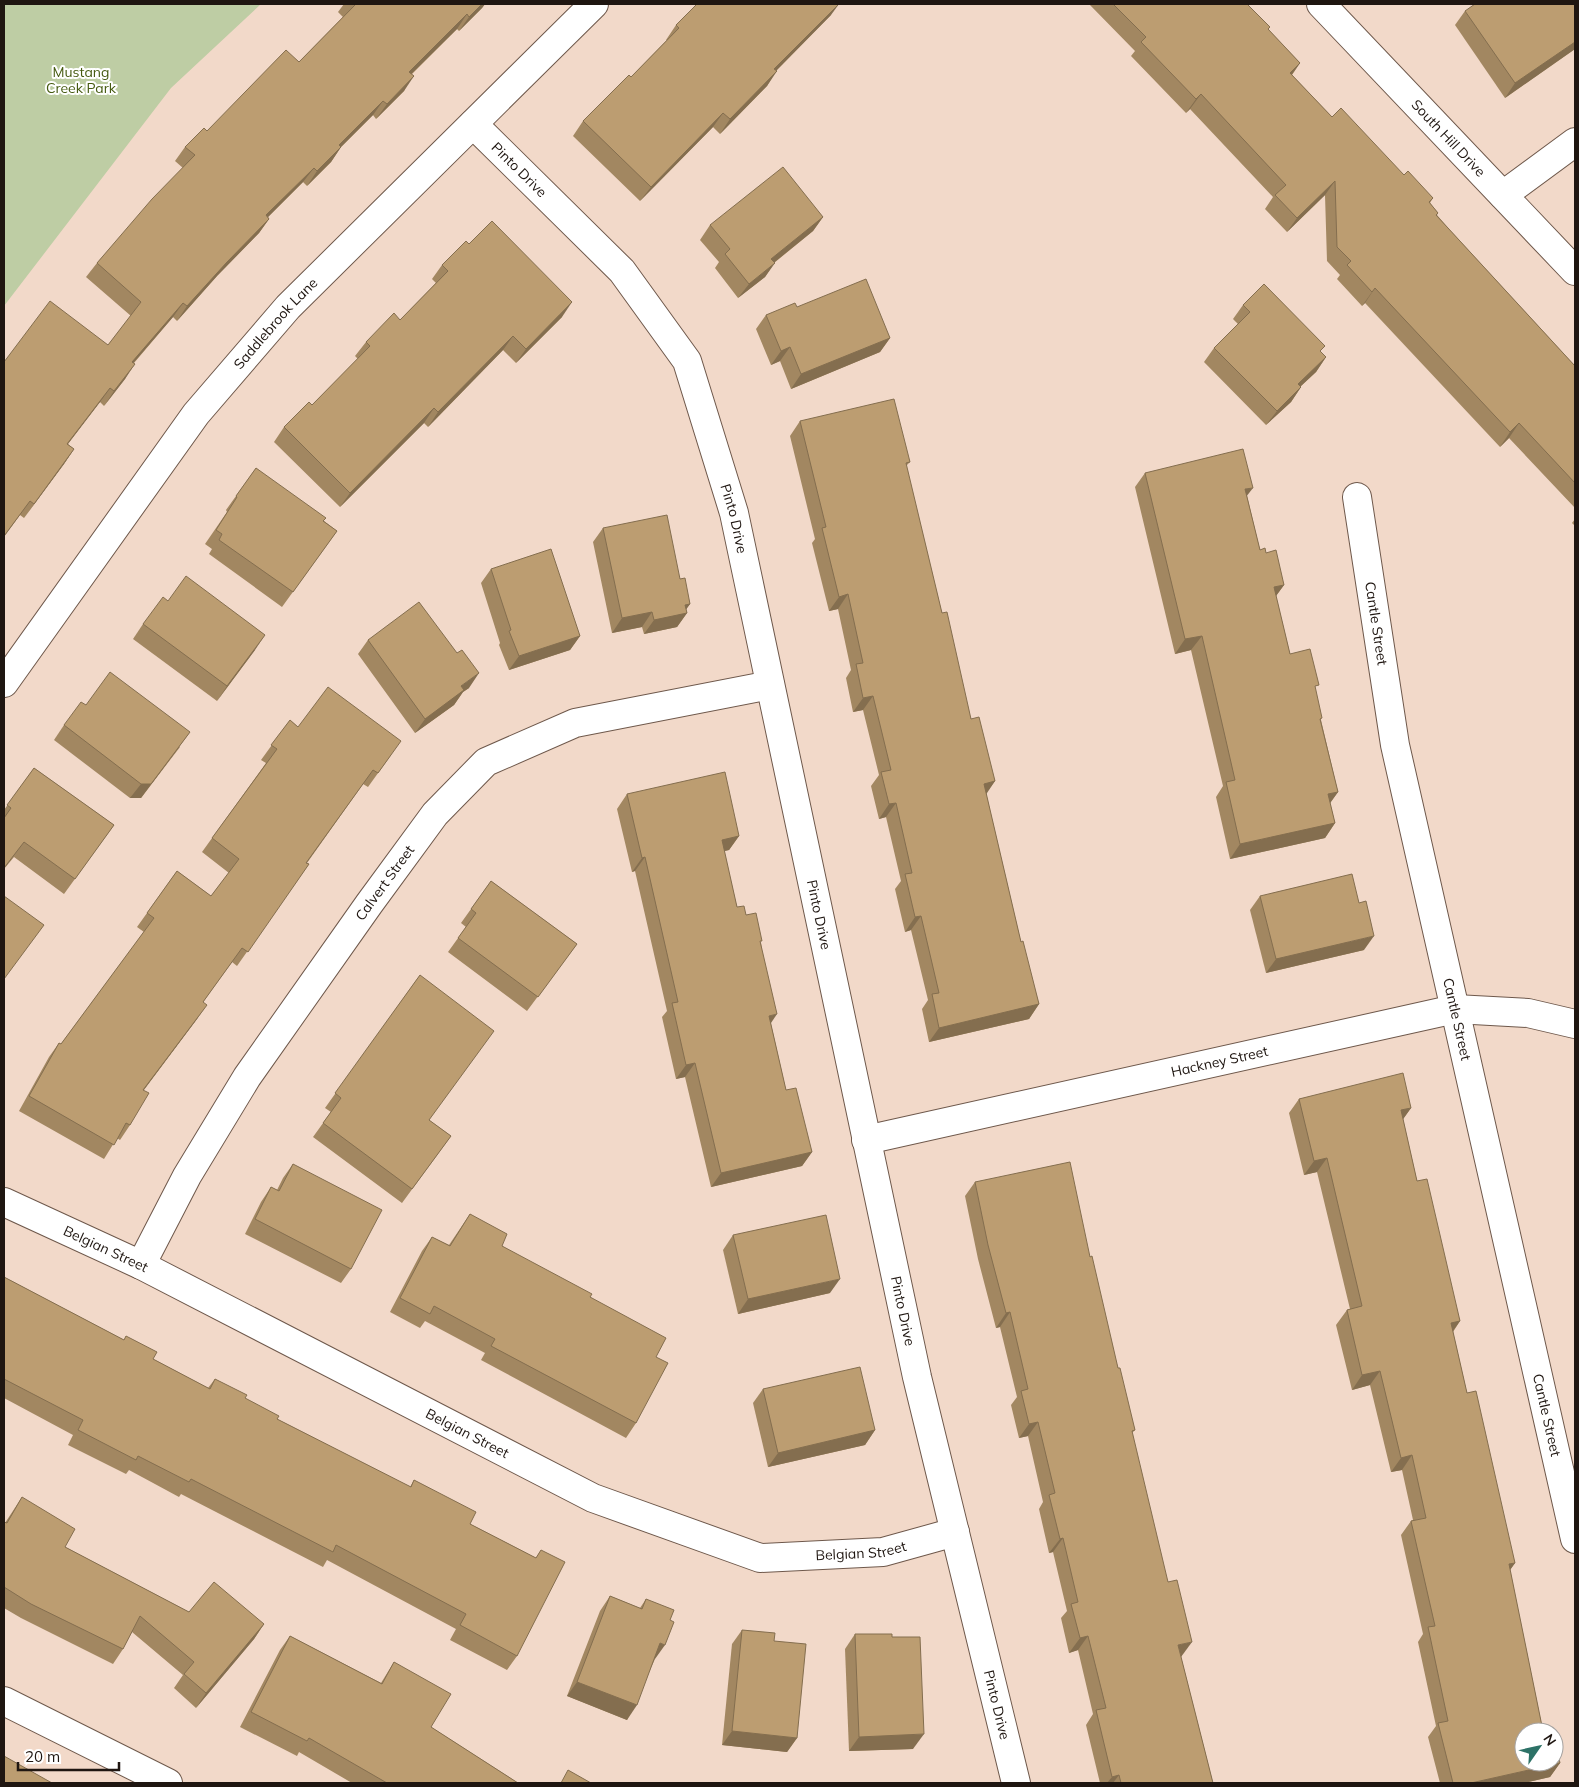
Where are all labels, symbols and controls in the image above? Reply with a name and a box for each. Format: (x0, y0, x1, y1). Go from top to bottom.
park label: Mustang Creek Park (46, 63, 117, 97)
street label: South Hill Drive (1408, 96, 1489, 180)
street label: Pinto Drive (488, 138, 551, 201)
street label: Saddlebrook Lane (230, 274, 321, 373)
street label: Pinto Drive (717, 482, 751, 555)
street label: Cantle Street (1361, 581, 1392, 667)
street label: Calvert Street (351, 842, 418, 924)
street label: Pinto Drive (803, 878, 835, 951)
street label: Cantle Street (1439, 976, 1475, 1062)
street label: Hackney Street (1169, 1042, 1270, 1081)
street label: Belgian Street (61, 1222, 151, 1276)
street label: Pinto Drive (887, 1274, 919, 1347)
street label: Cantle Street (1529, 1372, 1565, 1458)
street label: Belgian Street (423, 1404, 512, 1462)
street label: Belgian Street (815, 1537, 908, 1564)
street label: Pinto Drive (980, 1668, 1014, 1741)
north arrow (1514, 1722, 1564, 1772)
text: N (1539, 1730, 1560, 1749)
scale bar (18, 1740, 119, 1772)
text: 20 m (25, 1747, 60, 1766)

